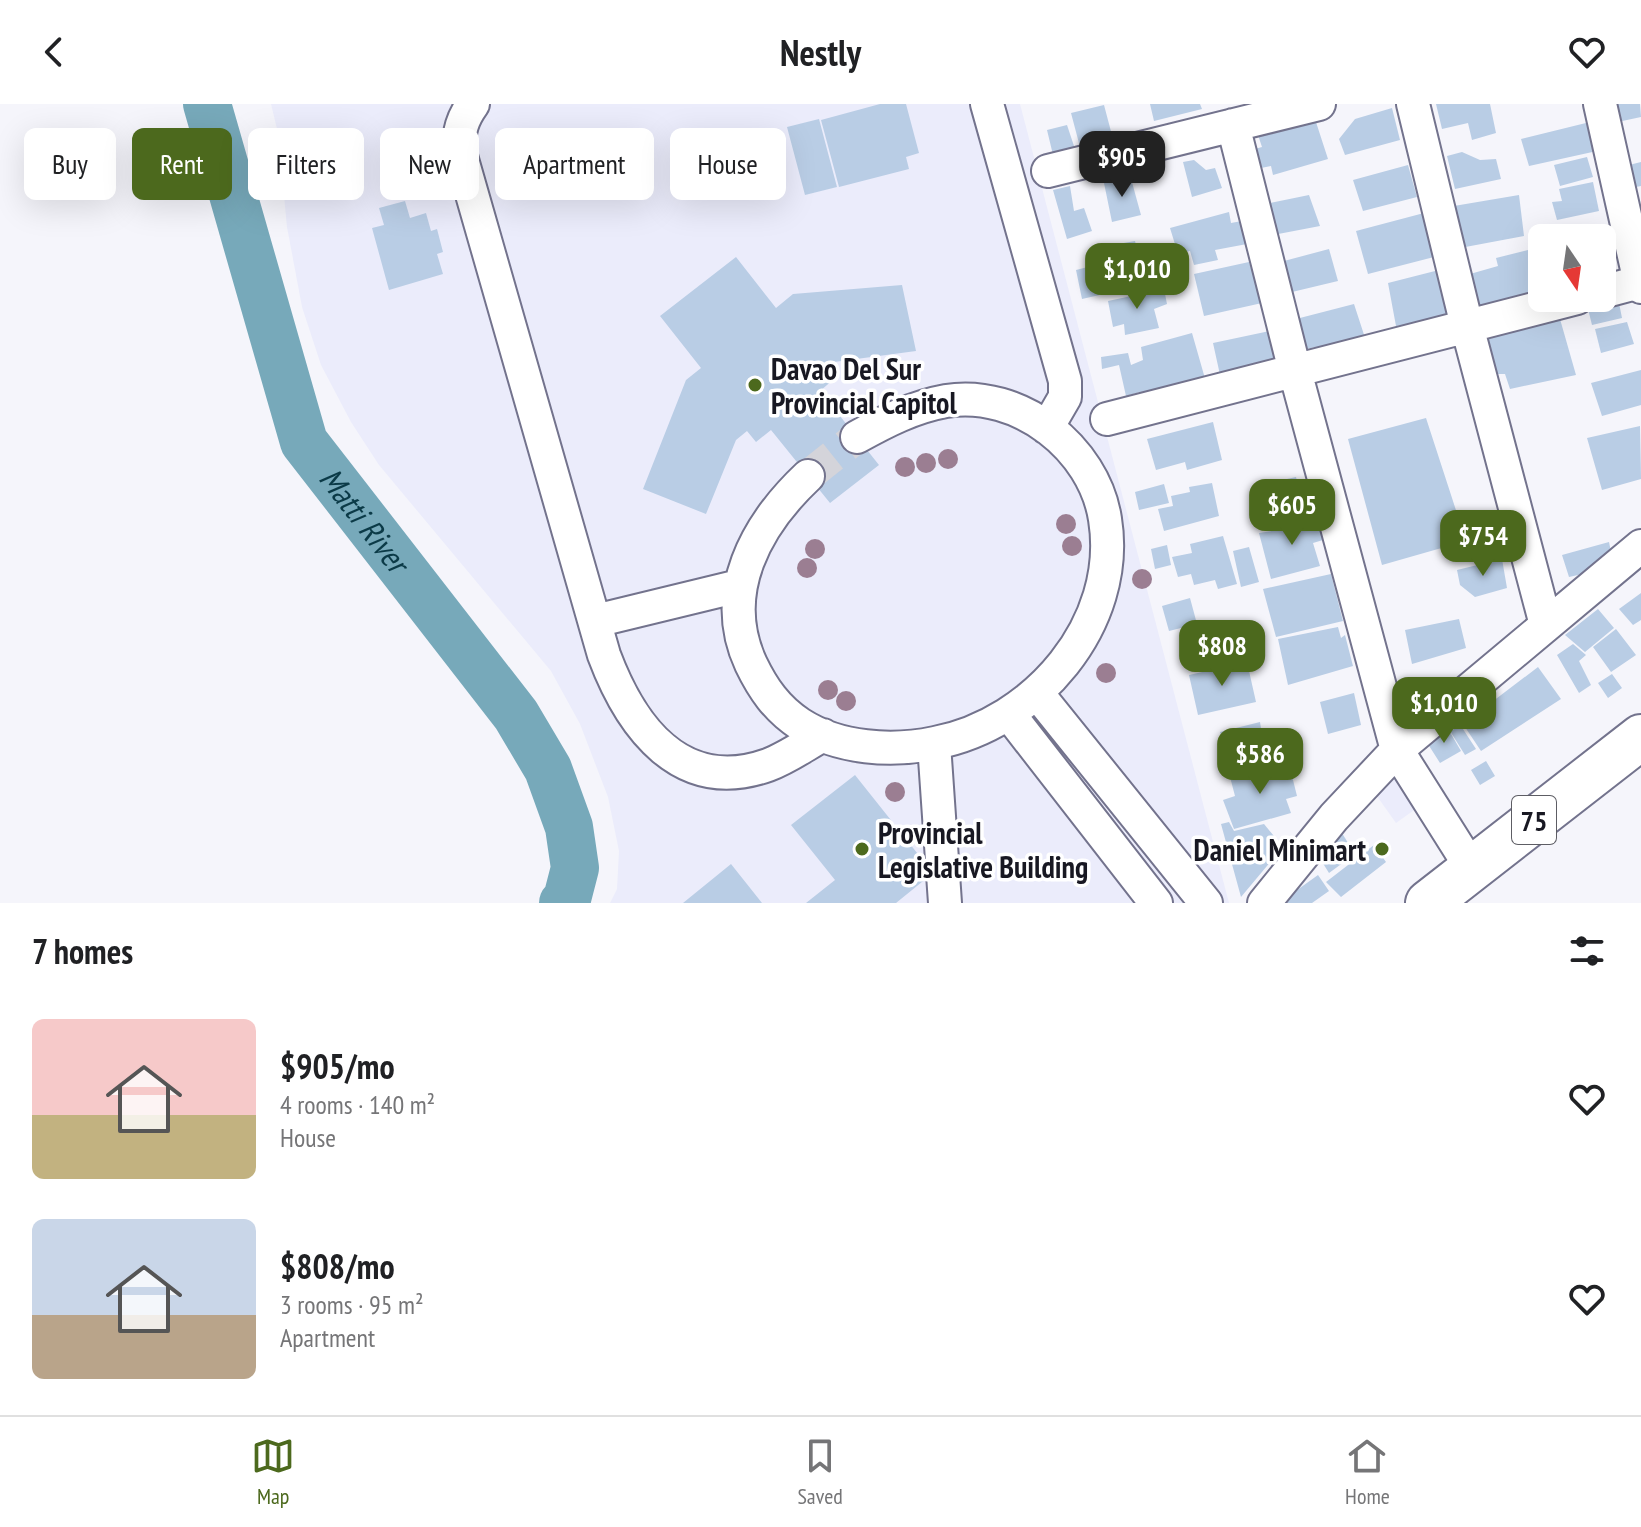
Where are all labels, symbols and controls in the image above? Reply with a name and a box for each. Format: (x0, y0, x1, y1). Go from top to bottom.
text: Nestly (780, 29, 861, 76)
icon: back (32, 30, 76, 74)
icon: heart (1565, 30, 1609, 74)
chip: Buy (24, 128, 116, 200)
chip: Rent (132, 128, 232, 200)
chip: Filters (248, 128, 364, 200)
chip: New (380, 128, 479, 200)
chip: Apartment (495, 128, 654, 200)
chip: House (670, 128, 786, 200)
pin: $905 (1075, 131, 1169, 199)
text: $905 (1097, 140, 1147, 173)
north arrow (1528, 224, 1616, 312)
map controls (1528, 224, 1616, 312)
pin: $1,010 (1072, 243, 1202, 311)
text: $1,010 (1103, 252, 1171, 285)
place label: Davao Del Sur Provincial Capitol (771, 349, 957, 422)
marker: Davao Del Sur Provincial Capitol (746, 376, 764, 394)
water label: Matti River (311, 459, 421, 584)
pin: $605 (1245, 479, 1339, 547)
text: $605 (1267, 488, 1317, 521)
pin: $754 (1436, 510, 1530, 578)
text: $754 (1458, 519, 1508, 552)
pin: $808 (1175, 620, 1269, 688)
text: $808 (1197, 629, 1247, 662)
pin: $1,010 (1379, 677, 1509, 745)
text: $1,010 (1410, 686, 1478, 719)
pin: $586 (1213, 728, 1307, 796)
text: $586 (1235, 737, 1285, 770)
road number: 75 (1512, 796, 1556, 844)
place label: Provincial Legislative Building (878, 813, 1088, 886)
place label: Daniel Minimart (1194, 830, 1366, 869)
marker: Provincial Legislative Building (853, 840, 871, 858)
marker: Daniel Minimart (1373, 840, 1391, 858)
text: 7 homes (32, 929, 133, 973)
icon: filters (1565, 929, 1609, 973)
text: $905/mo (280, 1044, 395, 1088)
icon: home (96, 1051, 192, 1147)
icon: heart (1565, 1077, 1609, 1121)
text: 4 rooms · 140 m² (280, 1088, 435, 1121)
text: House (280, 1121, 336, 1154)
text: $808/mo (280, 1244, 395, 1288)
icon: home (96, 1251, 192, 1347)
icon: heart (1565, 1277, 1609, 1321)
text: 3 rooms · 95 m² (280, 1288, 424, 1321)
text: Apartment (280, 1321, 375, 1354)
tab: Map (251, 1434, 295, 1510)
tab: Saved (797, 1434, 843, 1510)
tab: Home (1345, 1434, 1390, 1510)

